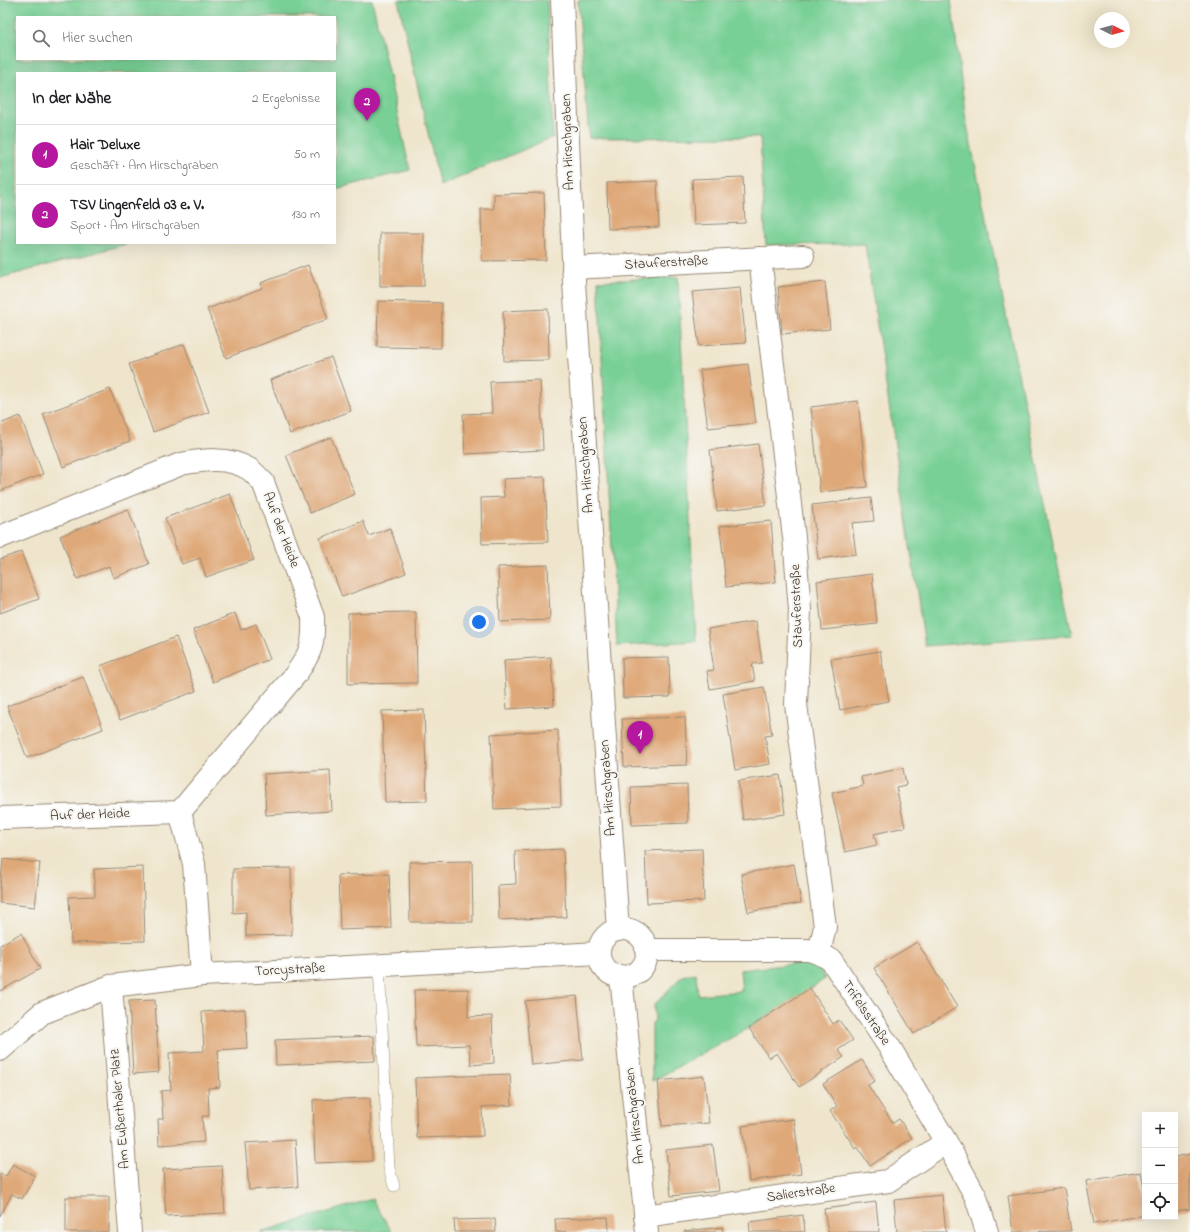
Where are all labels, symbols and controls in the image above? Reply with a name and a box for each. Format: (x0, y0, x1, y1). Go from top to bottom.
north arrow (1094, 12, 1130, 48)
search box (16, 16, 336, 60)
icon: search (30, 27, 52, 49)
text: Hier suchen (62, 27, 133, 49)
text: In der Nähe (32, 86, 111, 111)
pin: 2 (354, 88, 380, 121)
text: 2 Ergebnisse (252, 89, 320, 108)
street label: Am Hirschgraben (556, 93, 581, 191)
text: Hair Deluxe (70, 134, 140, 156)
text: 1 (43, 145, 47, 164)
text: 50 m (294, 145, 320, 164)
text: Geschäft · Am Hirschgraben (70, 156, 218, 175)
text: TSV Lingenfeld 03 e. V. (70, 194, 204, 216)
text: 2 (42, 205, 48, 224)
text: 130 m (292, 205, 320, 224)
text: Sport · Am Hirschgraben (70, 216, 200, 235)
street label: Stauferstraße (624, 250, 709, 276)
street label: Am Hirschgraben (572, 416, 601, 514)
street label: Auf der Heide (257, 489, 305, 572)
street label: Stauferstraße (785, 563, 809, 648)
your location (469, 612, 489, 632)
pin: 1 (627, 721, 653, 754)
street label: Am Hirschgraben (594, 739, 623, 837)
street label: Auf der Heide (50, 803, 131, 827)
street label: Torcystraße (254, 958, 326, 983)
street label: Trifelsstraße (836, 976, 896, 1050)
street label: Am Eußerthaler Platz (104, 1048, 136, 1170)
street label: Am Hirschgraben (619, 1067, 651, 1165)
map controls (1142, 1112, 1178, 1220)
button: + (1142, 1112, 1178, 1148)
button: − (1142, 1148, 1178, 1184)
street label: Salierstraße (765, 1178, 838, 1208)
button: locate (1142, 1184, 1178, 1220)

